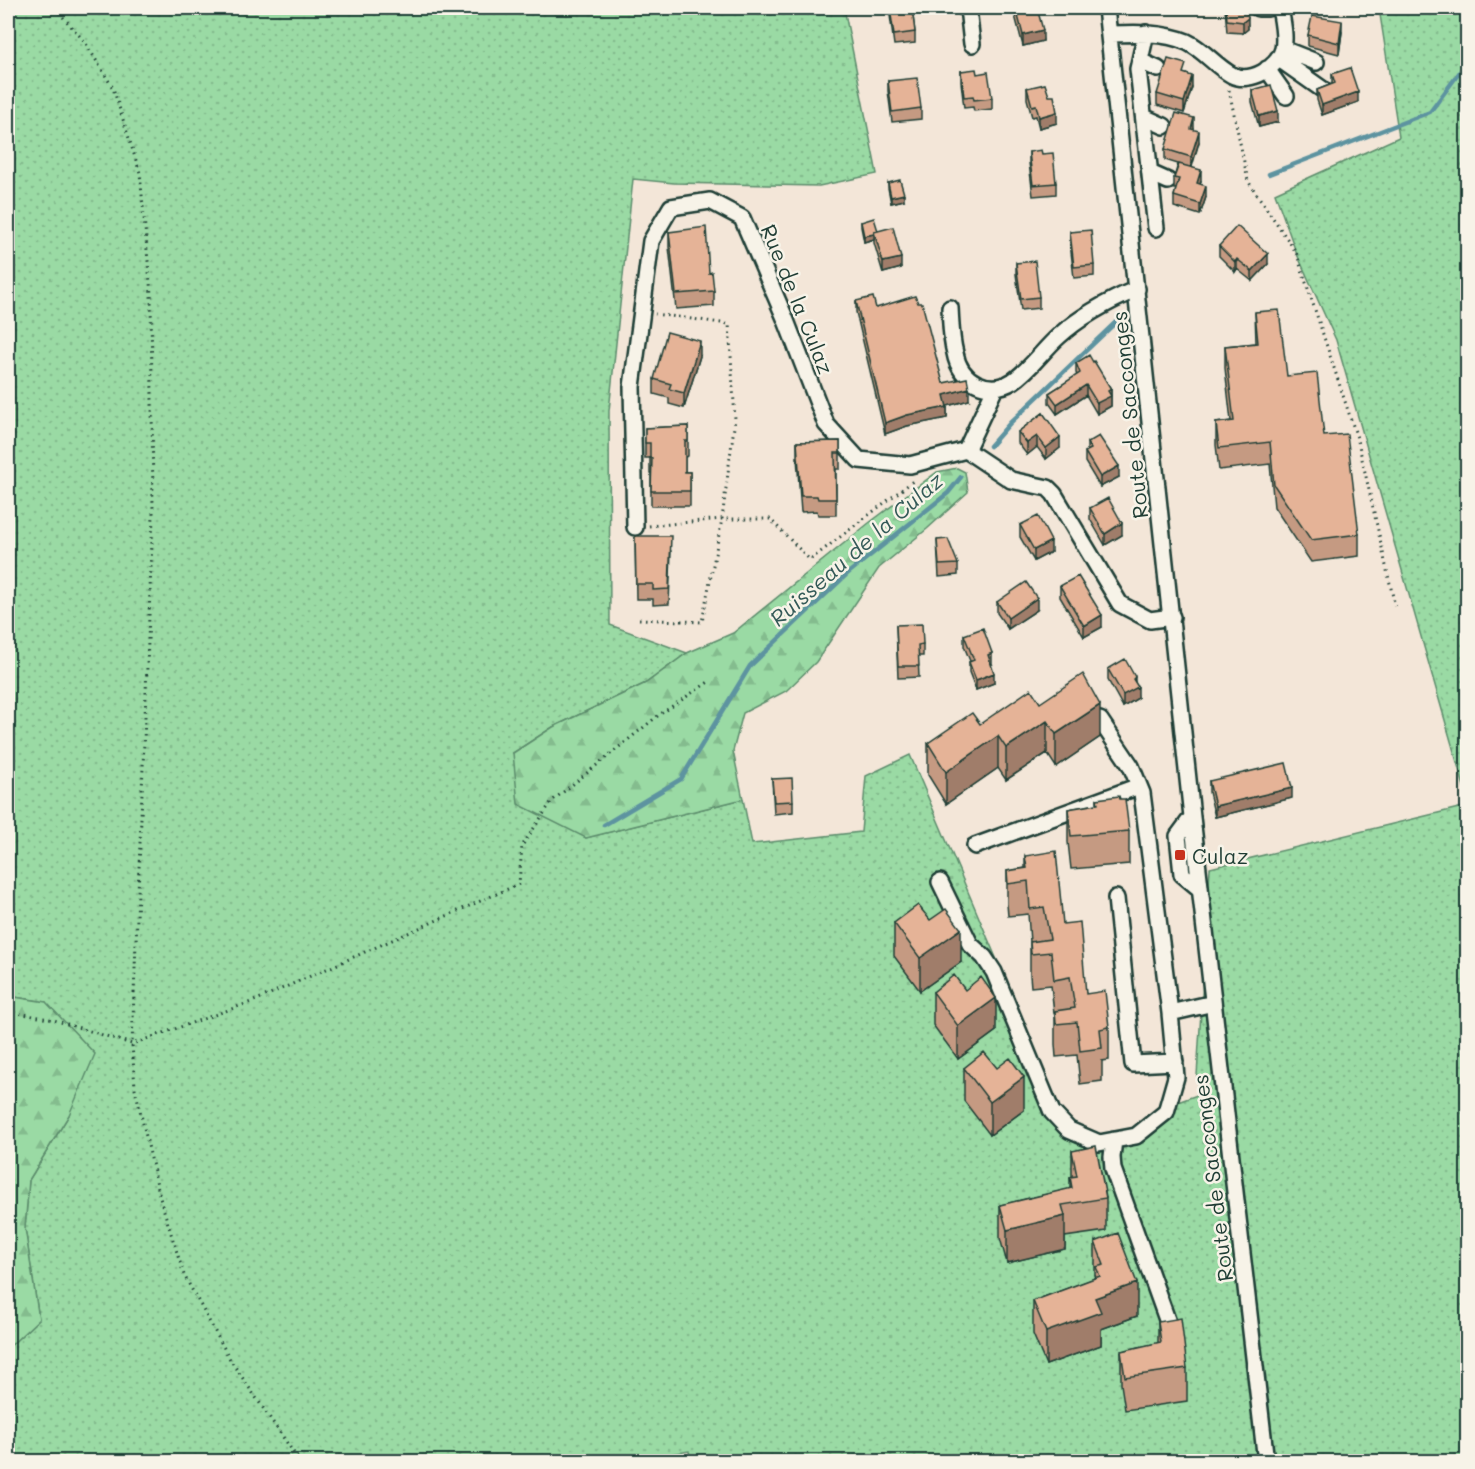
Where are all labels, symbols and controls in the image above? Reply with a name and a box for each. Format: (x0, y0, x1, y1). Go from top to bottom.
street label: Rue de la Culaz (756, 220, 840, 378)
street label: Route de Sacconges (1105, 310, 1153, 520)
water label: Ruisseau de la Culaz (763, 465, 949, 632)
place label: Culaz (1192, 842, 1249, 869)
marker: Culaz (1173, 848, 1187, 862)
street label: Route de Sacconges (1186, 1073, 1238, 1283)

